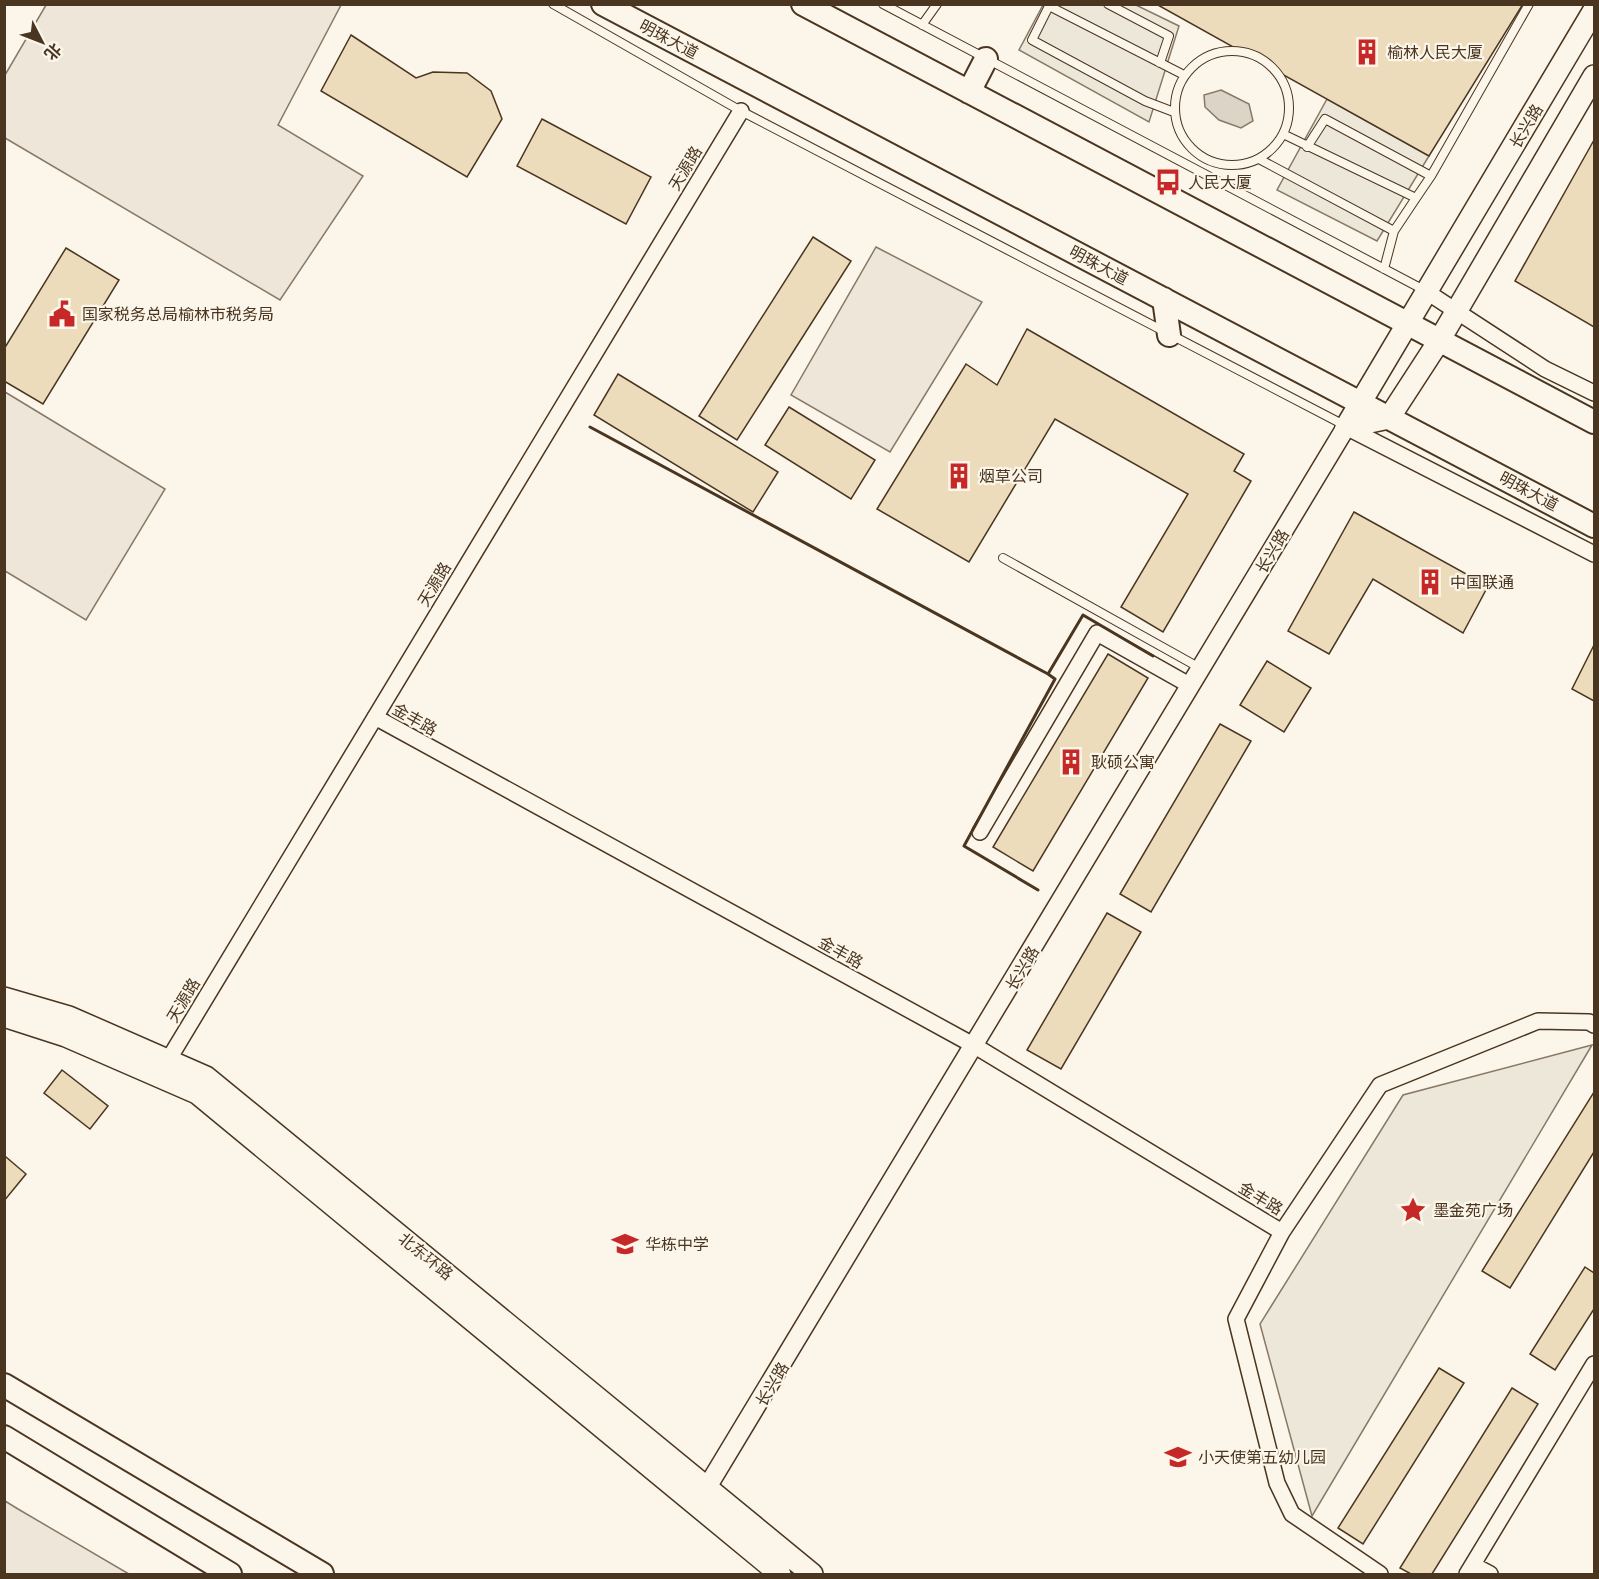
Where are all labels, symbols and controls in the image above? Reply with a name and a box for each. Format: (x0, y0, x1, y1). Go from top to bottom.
north arrow (12, 12, 72, 72)
street label: 明珠大道 (637, 17, 701, 62)
building icon: 榆林人民大厦 (1352, 37, 1382, 67)
text: 北 (41, 40, 64, 63)
place label: 榆林人民大厦 (1387, 44, 1483, 61)
street label: 长兴路 (1507, 101, 1546, 151)
street label: 天源路 (666, 143, 705, 193)
bus stop icon: 人民大厦 (1153, 167, 1183, 197)
place label: 人民大厦 (1188, 174, 1252, 191)
street label: 明珠大道 (1067, 243, 1131, 288)
public building icon: 国家税务总局榆林市税务局 (47, 299, 77, 329)
place label: 国家税务总局榆林市税务局 (82, 306, 274, 323)
building icon: 烟草公司 (944, 461, 974, 491)
place label: 烟草公司 (979, 468, 1043, 485)
street label: 明珠大道 (1497, 469, 1561, 514)
street label: 长兴路 (1253, 526, 1292, 576)
street label: 天源路 (415, 559, 454, 609)
building icon: 中国联通 (1415, 567, 1445, 597)
place label: 中国联通 (1450, 574, 1514, 591)
street label: 金丰路 (390, 700, 440, 739)
building icon: 耿硕公寓 (1056, 747, 1086, 777)
place label: 耿硕公寓 (1091, 754, 1155, 771)
street label: 金丰路 (816, 933, 866, 972)
street label: 长兴路 (1003, 943, 1042, 993)
street label: 天源路 (164, 975, 203, 1025)
street label: 金丰路 (1236, 1179, 1286, 1218)
place icon: 墨金苑广场 (1398, 1195, 1428, 1225)
place label: 墨金苑广场 (1433, 1202, 1513, 1219)
school or university icon: 华栋中学 (610, 1229, 640, 1259)
street label: 北东环路 (395, 1230, 456, 1283)
place label: 华栋中学 (645, 1236, 709, 1253)
street label: 长兴路 (753, 1359, 792, 1409)
school or university icon: 小天使第五幼儿园 (1163, 1442, 1193, 1472)
place label: 小天使第五幼儿园 (1198, 1449, 1326, 1466)

